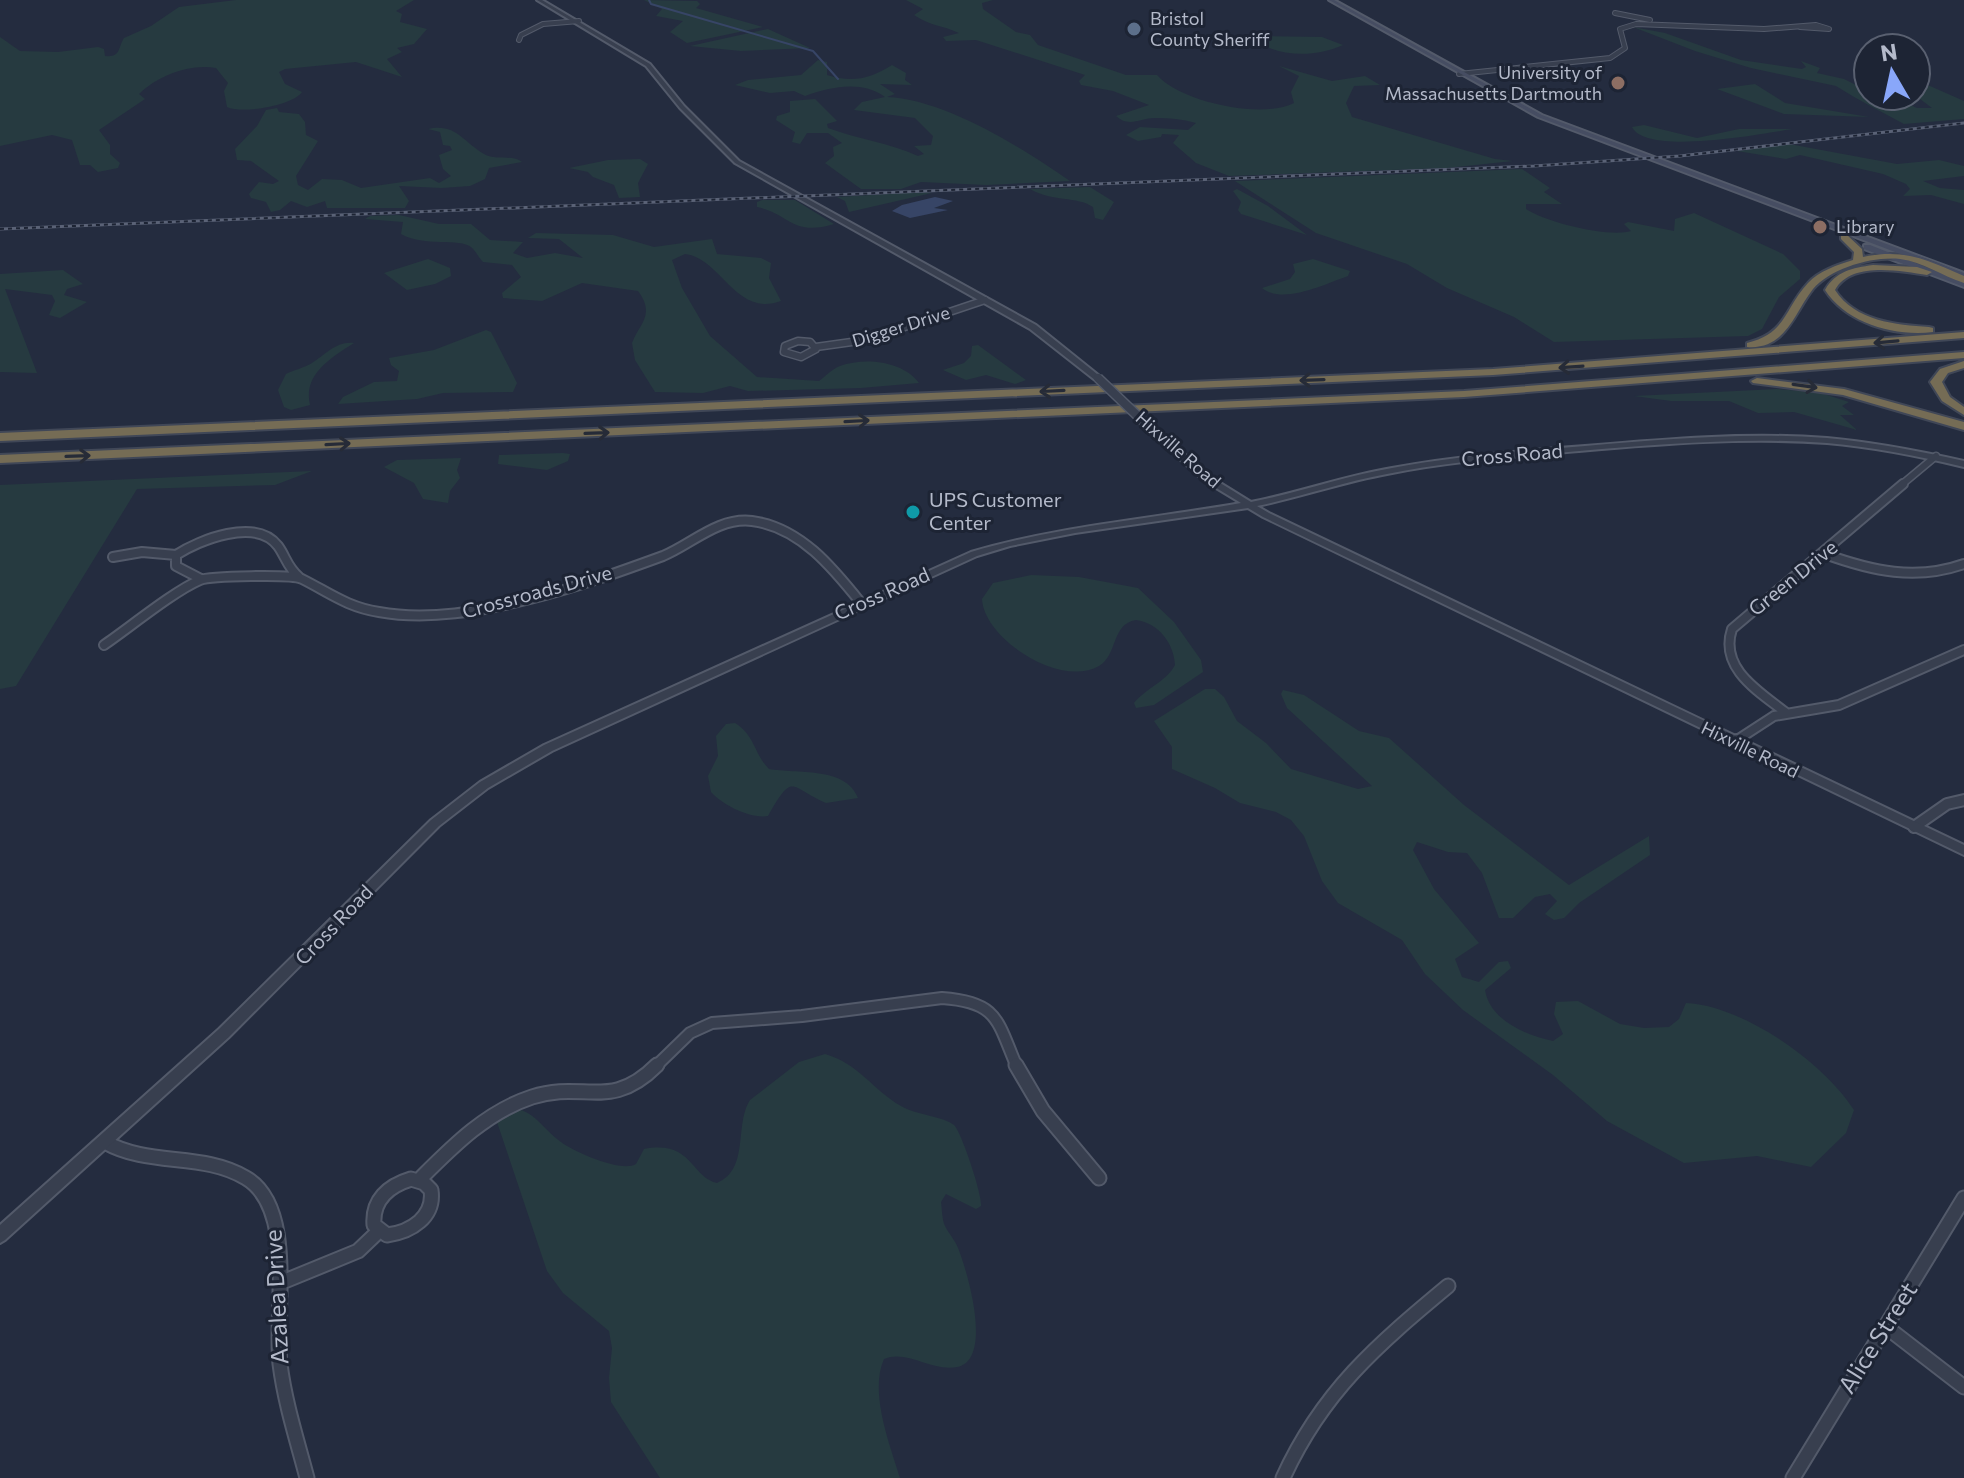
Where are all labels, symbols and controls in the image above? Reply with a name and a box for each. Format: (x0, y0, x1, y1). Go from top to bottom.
place label: Bristol County Sheriff (1150, 7, 1270, 50)
marker: Bristol County Sheriff (1125, 20, 1143, 38)
north arrow (1852, 32, 1932, 112)
text: N (1879, 37, 1899, 66)
place label: University of Massachusetts Dartmouth (1385, 61, 1603, 104)
marker: University of Massachusetts Dartmouth (1609, 74, 1627, 92)
place label: Library (1836, 215, 1895, 237)
marker: Library (1811, 218, 1829, 236)
street label: Digger Drive (849, 301, 952, 351)
one-way arrow (1873, 334, 1900, 349)
one-way arrow (1558, 360, 1585, 375)
one-way arrow (1299, 373, 1326, 388)
one-way arrow (1792, 379, 1818, 394)
one-way arrow (1039, 384, 1066, 399)
street label: Hixville Road (1132, 406, 1226, 492)
one-way arrow (843, 414, 870, 429)
one-way arrow (583, 425, 610, 440)
one-way arrow (324, 437, 351, 452)
street label: Cross Road (1460, 438, 1564, 470)
one-way arrow (64, 448, 91, 463)
place label: UPS Customer Center (929, 487, 1062, 534)
marker: UPS Customer Center (904, 503, 922, 521)
street label: Green Drive (1743, 534, 1842, 620)
street label: Crossroads Drive (459, 559, 614, 623)
street label: Cross Road (830, 561, 933, 625)
street label: Hixville Road (1698, 716, 1803, 782)
street label: Cross Road (289, 879, 377, 969)
street label: Azalea Drive (257, 1229, 294, 1365)
street label: Alice Street (1831, 1276, 1922, 1398)

